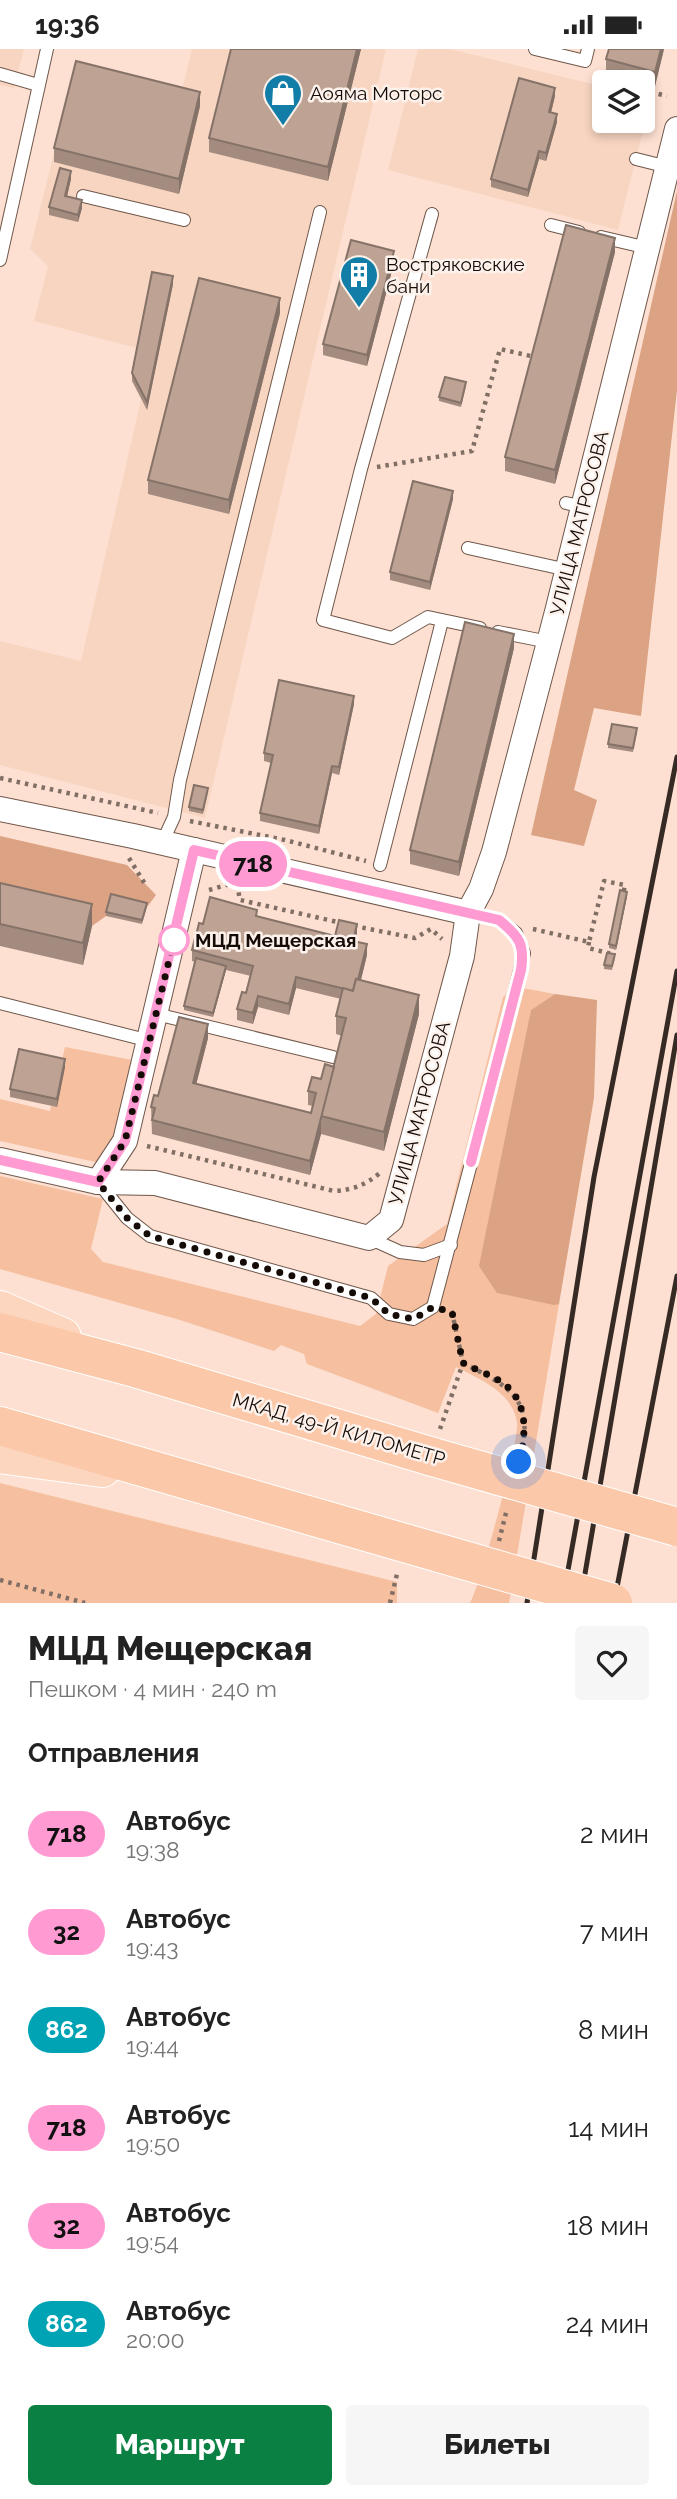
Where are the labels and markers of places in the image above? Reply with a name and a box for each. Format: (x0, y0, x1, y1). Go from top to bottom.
shop icon: Аояма Моторс (262, 72, 304, 127)
place label: Аояма Моторс (310, 82, 443, 104)
place label: Востряковские бани (386, 253, 525, 297)
building icon: Востряковские бани (338, 254, 380, 309)
marker: МЦД Мещерская (159, 925, 189, 955)
place label: МЦД Мещерская (195, 929, 356, 951)

